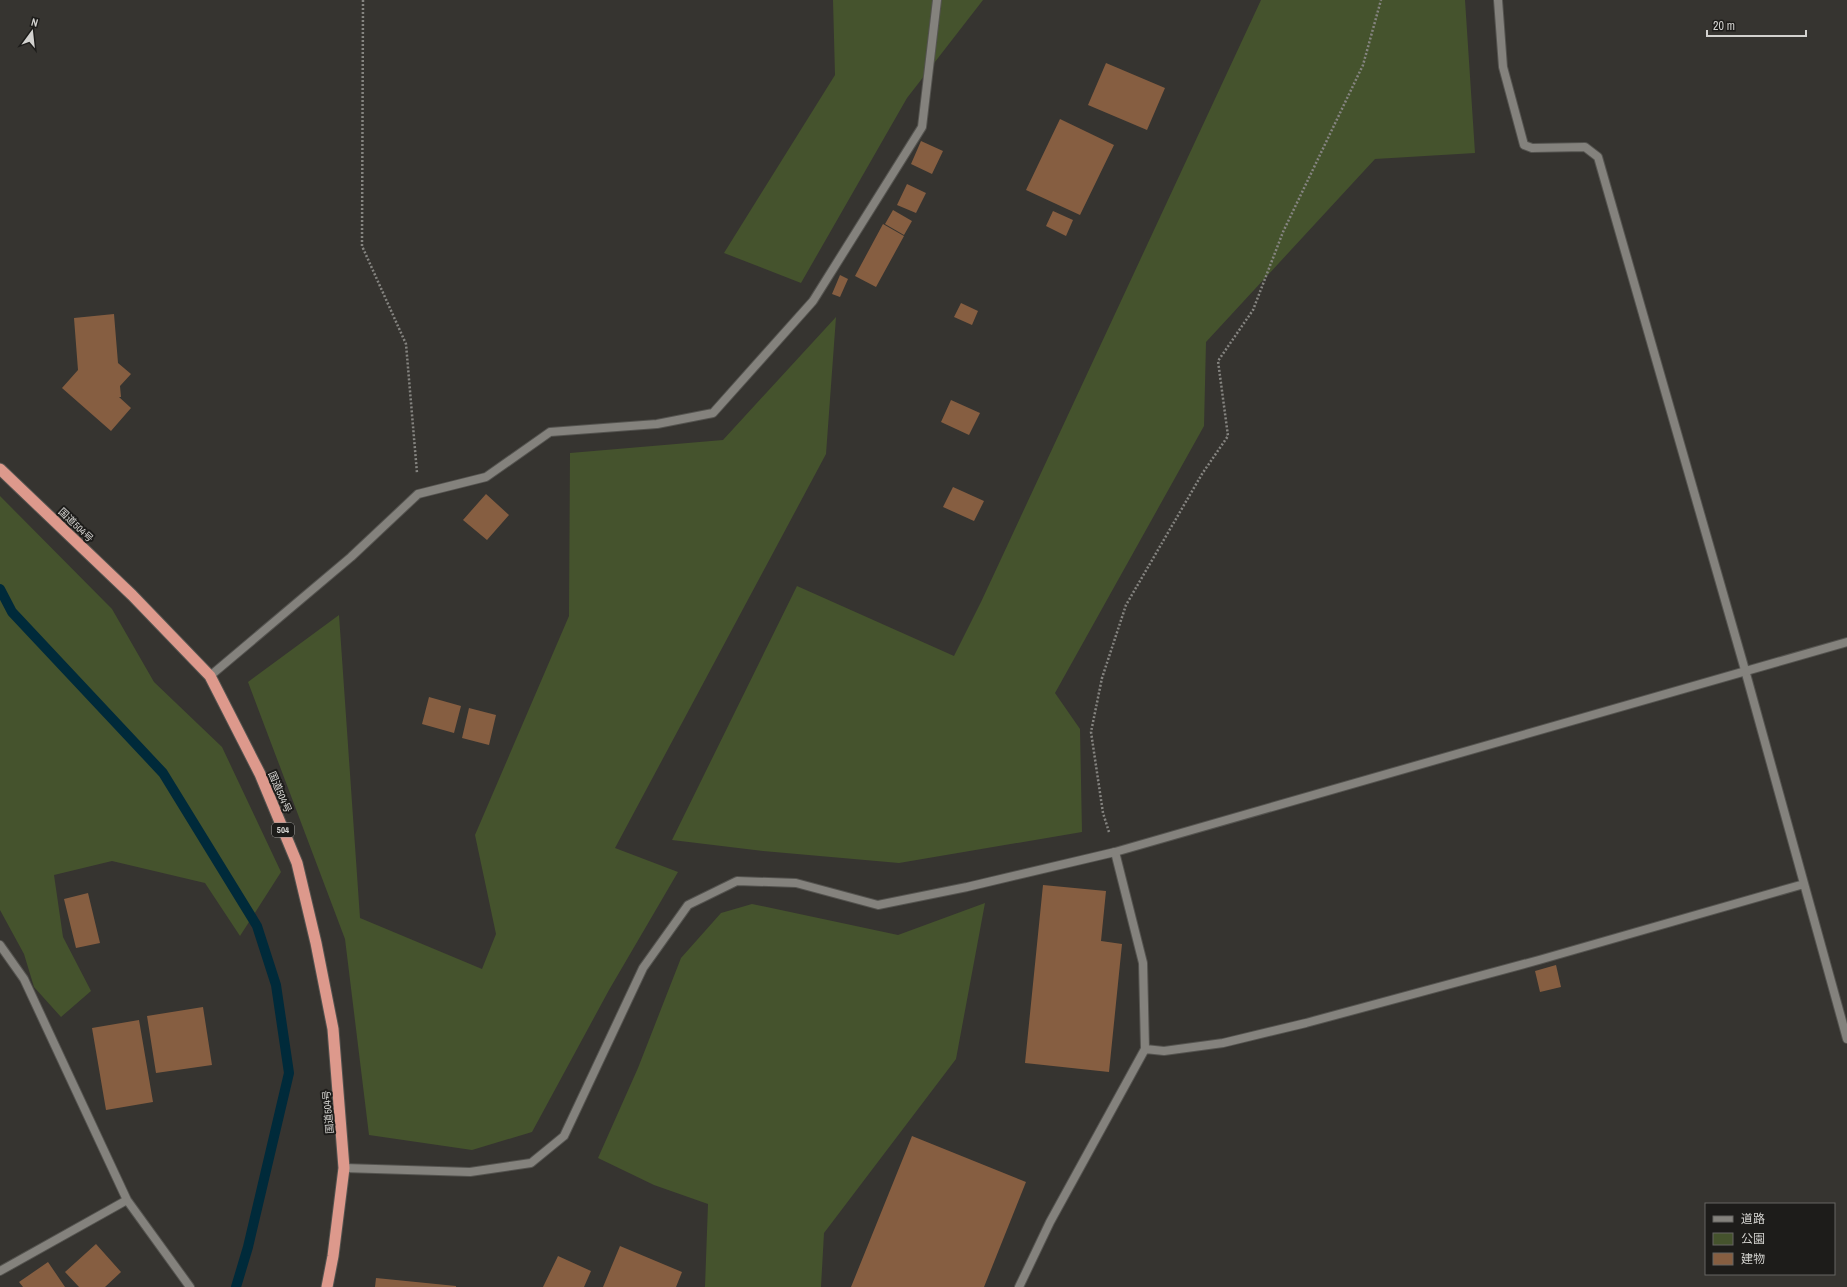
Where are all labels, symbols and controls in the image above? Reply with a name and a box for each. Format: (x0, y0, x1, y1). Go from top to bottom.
north arrow (12, 12, 52, 52)
scale bar (1707, 12, 1806, 38)
text: N (30, 15, 40, 30)
text: 20 m (1713, 18, 1735, 34)
street label: 国道504号 (56, 505, 96, 545)
street label: 国道504号 (265, 769, 295, 815)
road number: 504 (272, 823, 294, 837)
street label: 国道504号 (320, 1090, 336, 1134)
legend (1705, 1203, 1835, 1275)
text: 道路 (1741, 1211, 1765, 1227)
text: 公園 (1741, 1231, 1765, 1247)
text: 建物 (1741, 1251, 1765, 1267)

